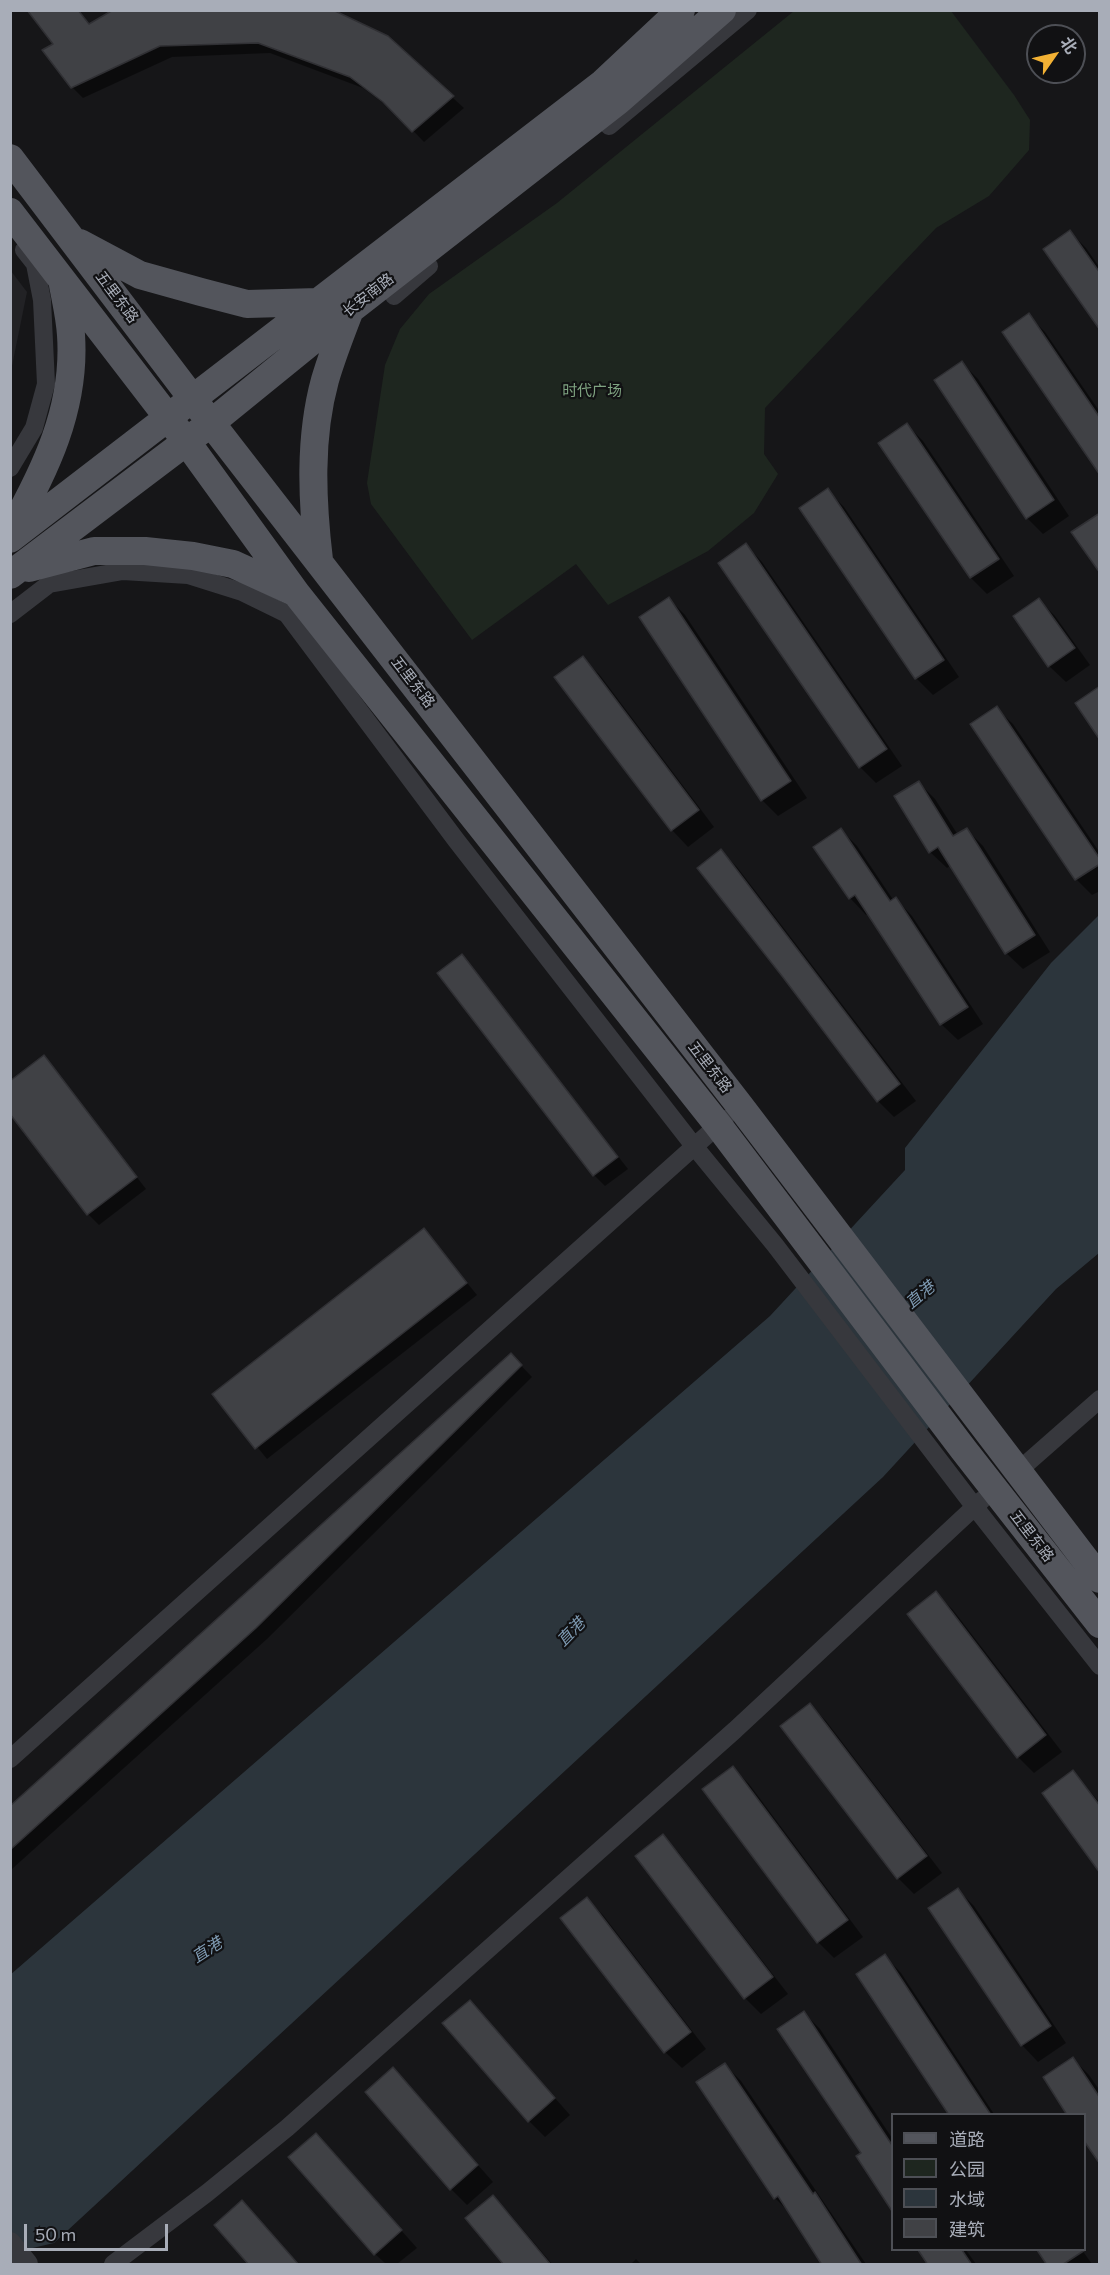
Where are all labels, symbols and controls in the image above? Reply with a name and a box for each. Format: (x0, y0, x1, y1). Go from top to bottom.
north arrow (1026, 24, 1086, 84)
text: 北 (1057, 33, 1082, 57)
street label: 五里东路 (92, 268, 142, 326)
street label: 长安南路 (339, 269, 397, 321)
park label: 时代广场 (562, 382, 622, 400)
street label: 五里东路 (387, 653, 439, 711)
street label: 五里东路 (684, 1038, 736, 1096)
water label: 直港 (902, 1277, 938, 1313)
street label: 五里东路 (1006, 1507, 1058, 1565)
water label: 直港 (553, 1614, 589, 1650)
water label: 直港 (188, 1933, 226, 1967)
legend (891, 2113, 1086, 2251)
text: 道路 (949, 2128, 985, 2150)
text: 公园 (949, 2158, 985, 2180)
text: 水域 (949, 2188, 985, 2210)
scale bar (27, 2212, 171, 2250)
text: 建筑 (949, 2218, 985, 2240)
text: 50 m (35, 2223, 76, 2245)

